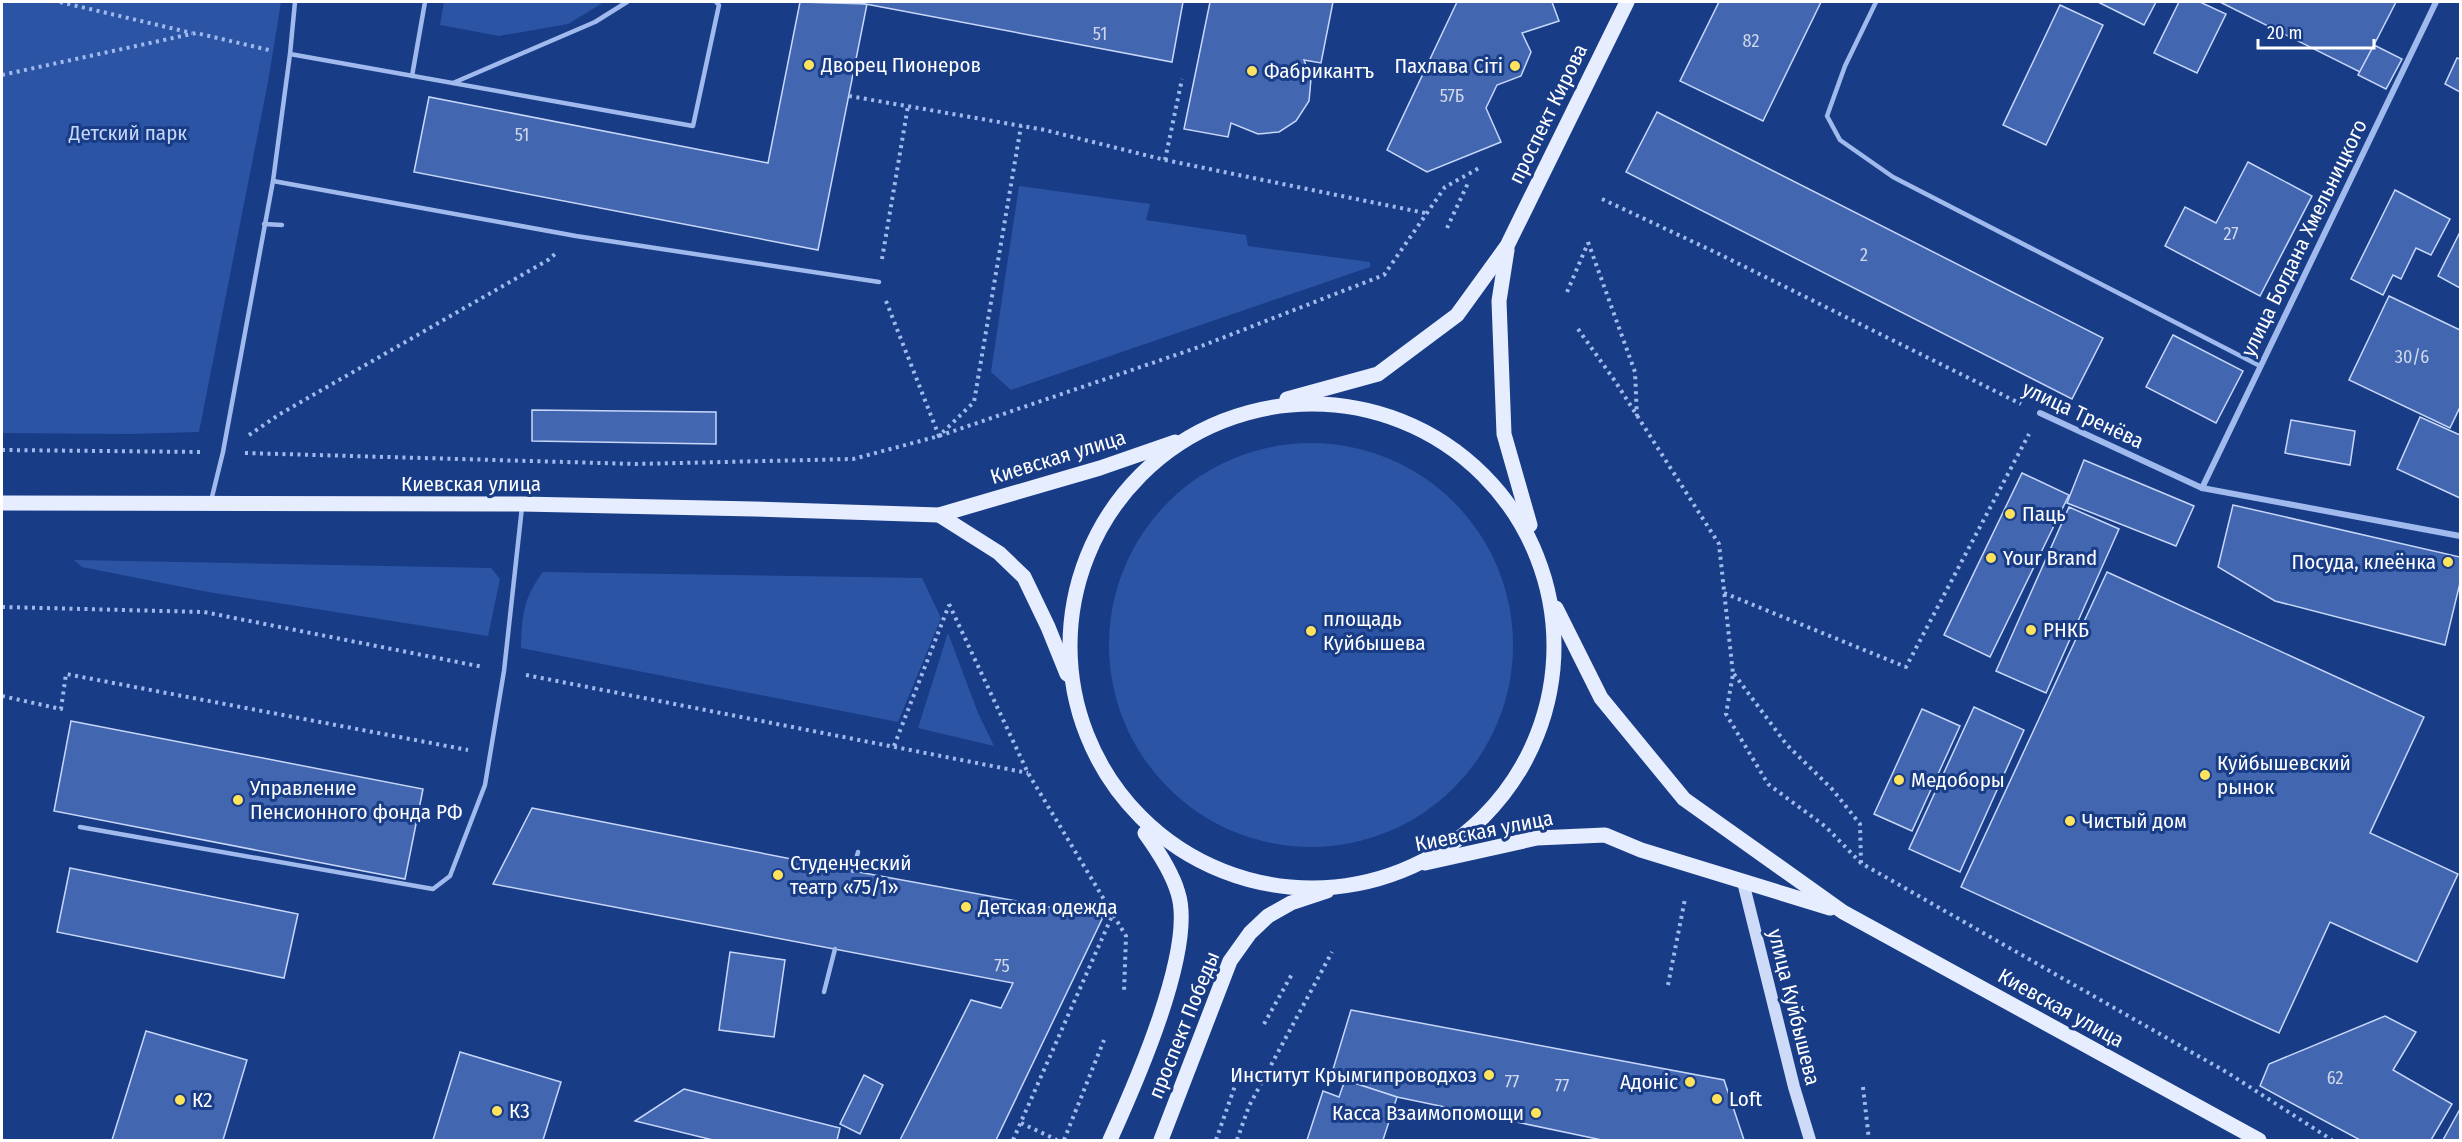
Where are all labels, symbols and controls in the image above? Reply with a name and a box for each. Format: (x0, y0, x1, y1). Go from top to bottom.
scale bar (2258, 12, 2374, 50)
text: 20 m (2267, 22, 2302, 44)
house number: 51 (1093, 23, 1107, 45)
house number: 82 (1743, 30, 1759, 52)
street label: проспект Кирова (1503, 40, 1593, 188)
place label: Дворец Пионеров (820, 52, 981, 78)
place label: Пахлава Сіті (1394, 53, 1503, 79)
marker: Дворец Пионеров (802, 58, 816, 72)
place label: Фабрикантъ (1264, 58, 1374, 84)
marker: Пахлава Сіті (1508, 59, 1522, 73)
marker: Фабрикантъ (1245, 64, 1259, 78)
house number: 57Б (1440, 85, 1464, 107)
street label: улица Богдана Хмельницкого (2235, 115, 2373, 361)
park label: Детский парк (68, 120, 187, 146)
house number: 51 (515, 124, 529, 146)
house number: 27 (2223, 223, 2239, 245)
house number: 2 (1860, 244, 1868, 266)
house number: 30/6 (2395, 346, 2429, 368)
street label: улица Тренёва (2018, 376, 2148, 454)
street label: Киевская улица (987, 424, 1129, 490)
street label: Киевская улица (401, 471, 541, 497)
place label: Паць (2022, 501, 2066, 527)
marker: Паць (2003, 507, 2017, 521)
place label: Your Brand (2003, 545, 2097, 571)
place label: Посуда, клеёнка (2292, 549, 2436, 575)
marker: Your Brand (1984, 551, 1998, 565)
marker: Посуда, клеёнка (2441, 555, 2455, 569)
place label: площадь Куйбышева (1323, 606, 1426, 656)
place label: РНКБ (2043, 617, 2089, 643)
marker: РНКБ (2024, 623, 2038, 637)
marker: площадь Куйбышева (1304, 624, 1318, 638)
place label: Куйбышевский рынок (2217, 750, 2351, 800)
place label: Медоборы (1911, 767, 2005, 793)
marker: Куйбышевский рынок (2198, 768, 2212, 782)
marker: Медоборы (1892, 773, 1906, 787)
place label: Управление Пенсионного фонда РФ (249, 775, 463, 825)
marker: Управление Пенсионного фонда РФ (231, 793, 245, 807)
street label: Киевская улица (1413, 805, 1555, 857)
place label: Чистый дом (2082, 808, 2187, 834)
marker: Чистый дом (2063, 814, 2077, 828)
place label: Студенческий театр «75/1» (790, 850, 912, 900)
marker: Студенческий театр «75/1» (771, 868, 785, 882)
place label: Детская одежда (977, 894, 1118, 920)
marker: Детская одежда (959, 900, 973, 914)
street label: улица Куйбышева (1762, 926, 1826, 1088)
street label: проспект Победы (1143, 948, 1225, 1102)
house number: 75 (994, 955, 1010, 977)
street label: Киевская улица (1993, 963, 2129, 1053)
place label: Институт Крымгипроводхоз (1230, 1062, 1477, 1088)
house number: 62 (2327, 1067, 2343, 1089)
marker: Институт Крымгипроводхоз (1482, 1068, 1496, 1082)
place label: Адоніс (1620, 1069, 1678, 1095)
house number: 77 (1505, 1071, 1519, 1093)
house number: 77 (1555, 1075, 1569, 1097)
marker: Адоніс (1683, 1075, 1697, 1089)
place label: Loft (1729, 1086, 1762, 1112)
place label: К2 (192, 1087, 212, 1113)
marker: Loft (1710, 1092, 1724, 1106)
marker: К2 (173, 1093, 187, 1107)
place label: К3 (509, 1098, 530, 1124)
place label: Касса Взаимопомощи (1332, 1100, 1524, 1126)
marker: К3 (490, 1104, 504, 1118)
marker: Касса Взаимопомощи (1529, 1106, 1543, 1120)

